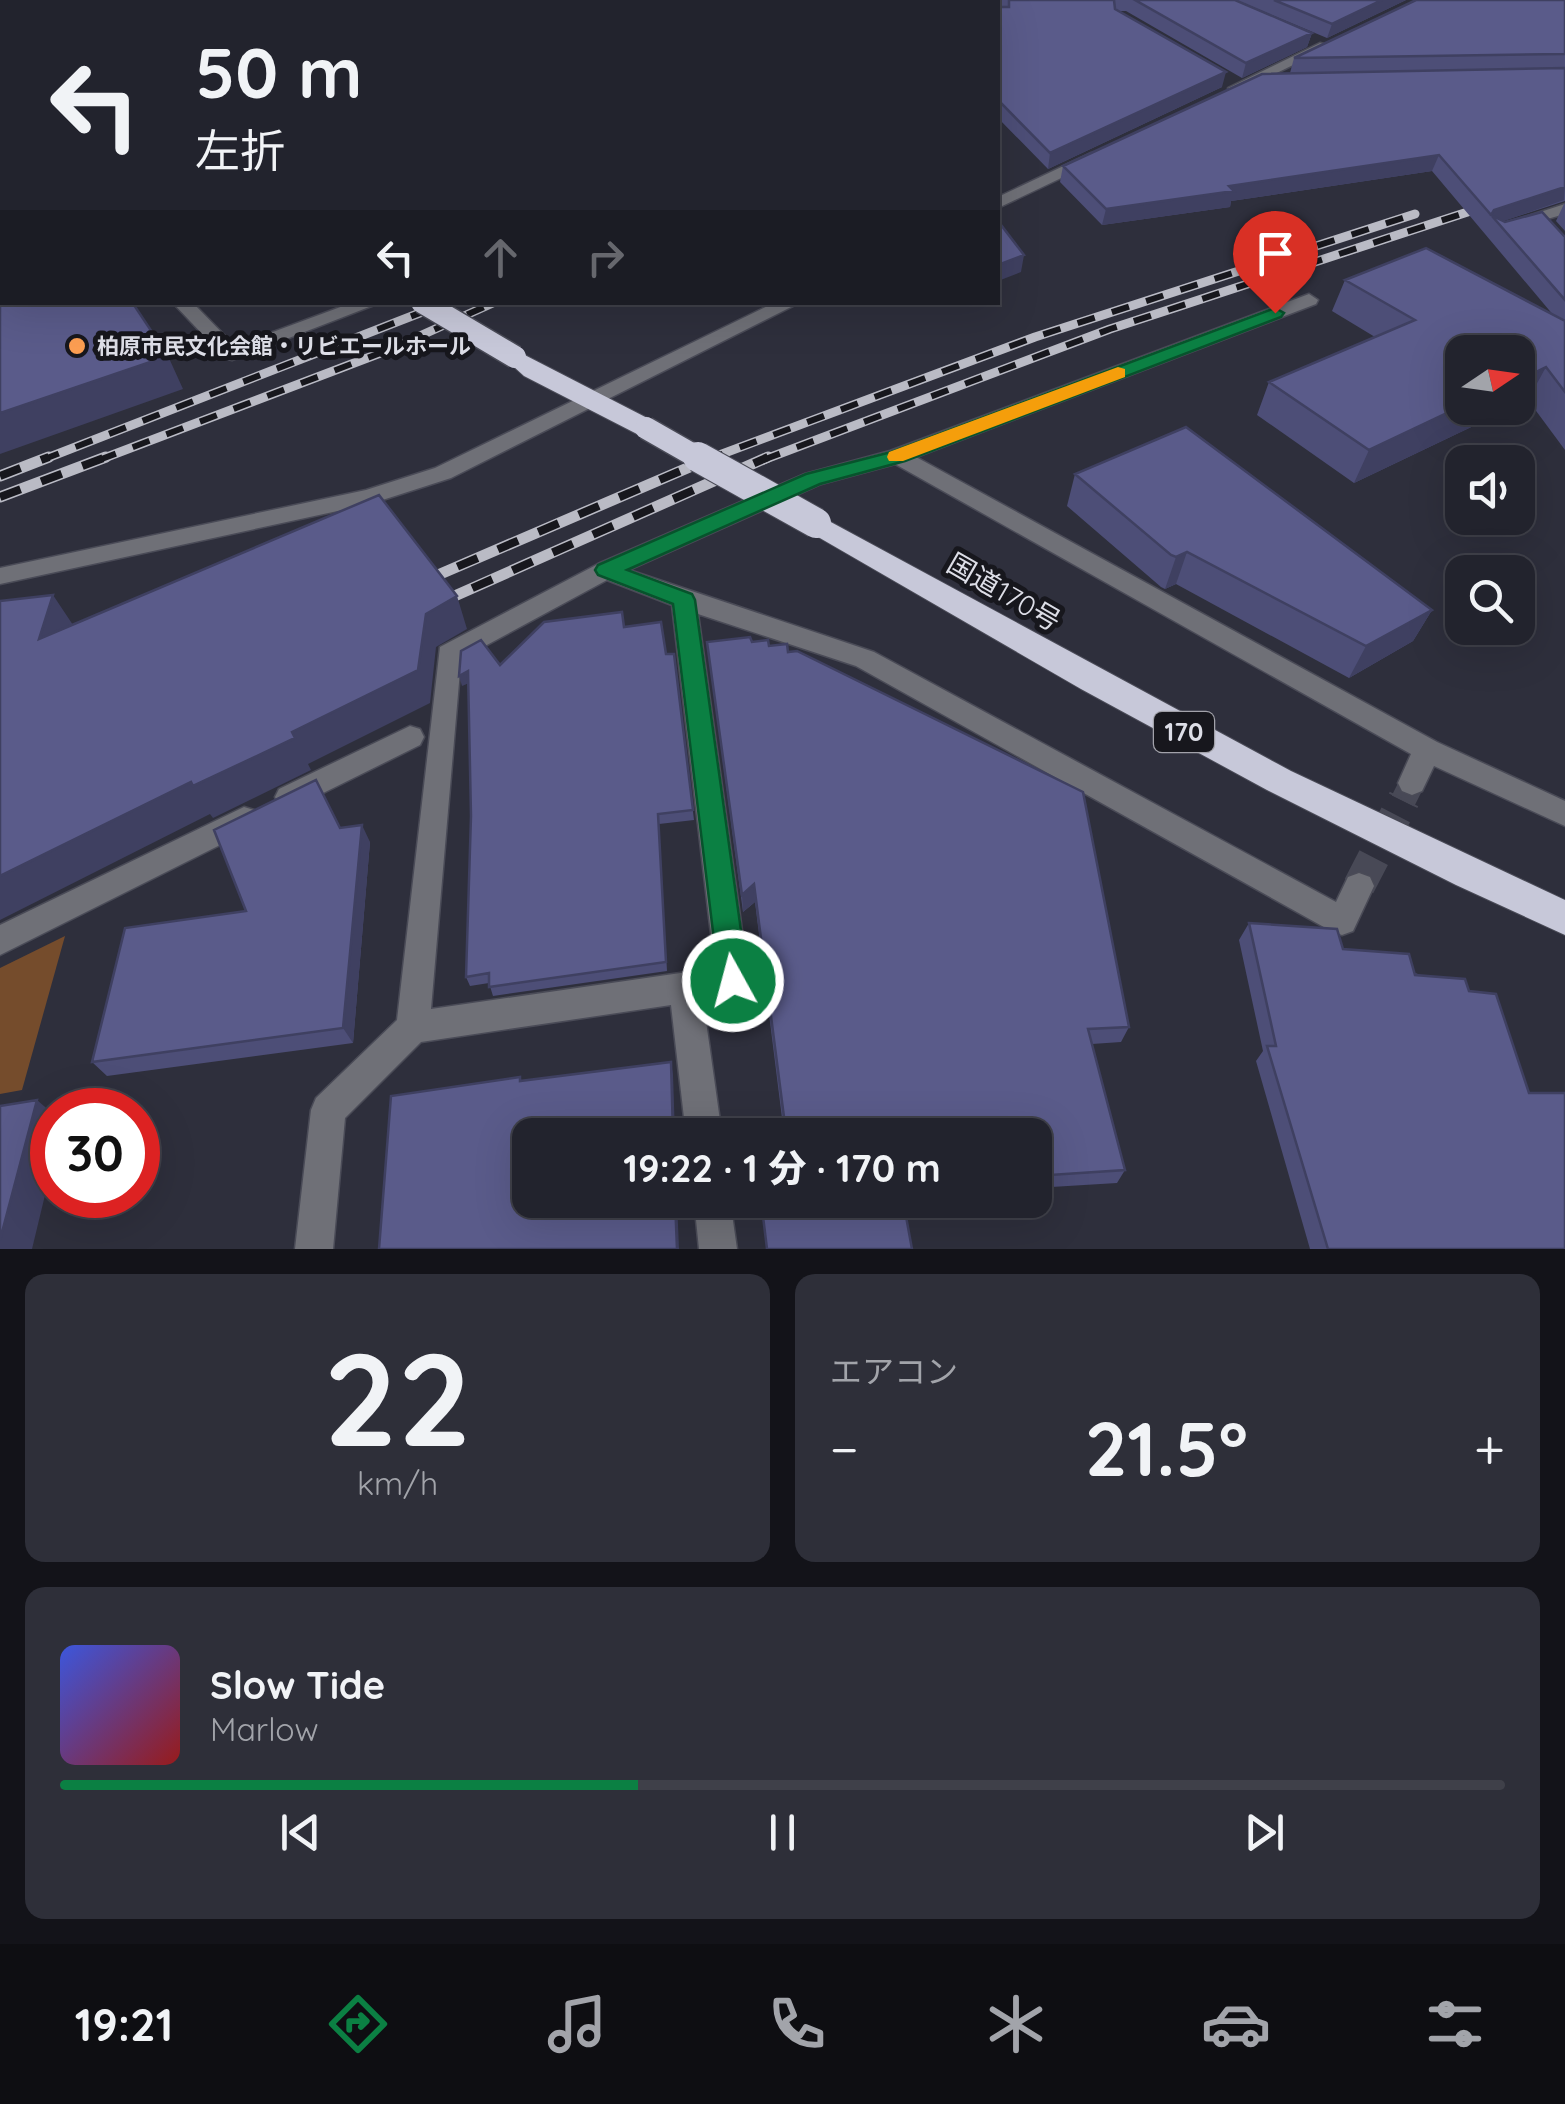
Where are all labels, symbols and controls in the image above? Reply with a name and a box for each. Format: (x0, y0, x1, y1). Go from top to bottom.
text: 50 m (195, 28, 362, 116)
icon: left (30, 40, 160, 170)
text: 左折 (195, 122, 285, 178)
pin (1233, 211, 1318, 314)
icon: arrive (1248, 226, 1303, 281)
icon: left (368, 230, 423, 285)
icon: ahead (473, 230, 528, 285)
icon: right (578, 230, 633, 285)
place label: 柏原市民文化会館・リビエールホール (97, 332, 471, 360)
marker: 柏原市民文化会館・リビエールホール (66, 335, 88, 357)
north arrow (1445, 335, 1535, 425)
map controls (1445, 335, 1535, 645)
button: sound (1445, 445, 1535, 535)
street label: 国道170号 (941, 545, 1067, 638)
button: search (1445, 555, 1535, 645)
road number: 170 (1154, 712, 1214, 752)
position arrow (681, 929, 785, 1033)
speed limit sign: 30 (30, 1088, 160, 1218)
text: 19:22 · 1 分 · 170 m (623, 1144, 941, 1192)
text: 22 (324, 1316, 471, 1479)
text: エアコン (830, 1351, 958, 1391)
text: 21.5° (1085, 1401, 1248, 1495)
text: − (830, 1414, 859, 1483)
text: + (1474, 1414, 1505, 1483)
text: km/h (357, 1463, 438, 1503)
text: Slow Tide (210, 1661, 385, 1709)
text: Marlow (210, 1709, 319, 1749)
icon: previous (273, 1805, 328, 1860)
icon: pause (755, 1805, 810, 1860)
icon: next (1237, 1805, 1292, 1860)
icon: directions (323, 1989, 393, 2059)
icon: music (542, 1989, 612, 2059)
icon: phone (762, 1989, 832, 2059)
icon: climate (981, 1989, 1051, 2059)
icon: car (1201, 1989, 1271, 2059)
icon: filters (1420, 1989, 1490, 2059)
text: 19:21 (75, 1996, 173, 2052)

